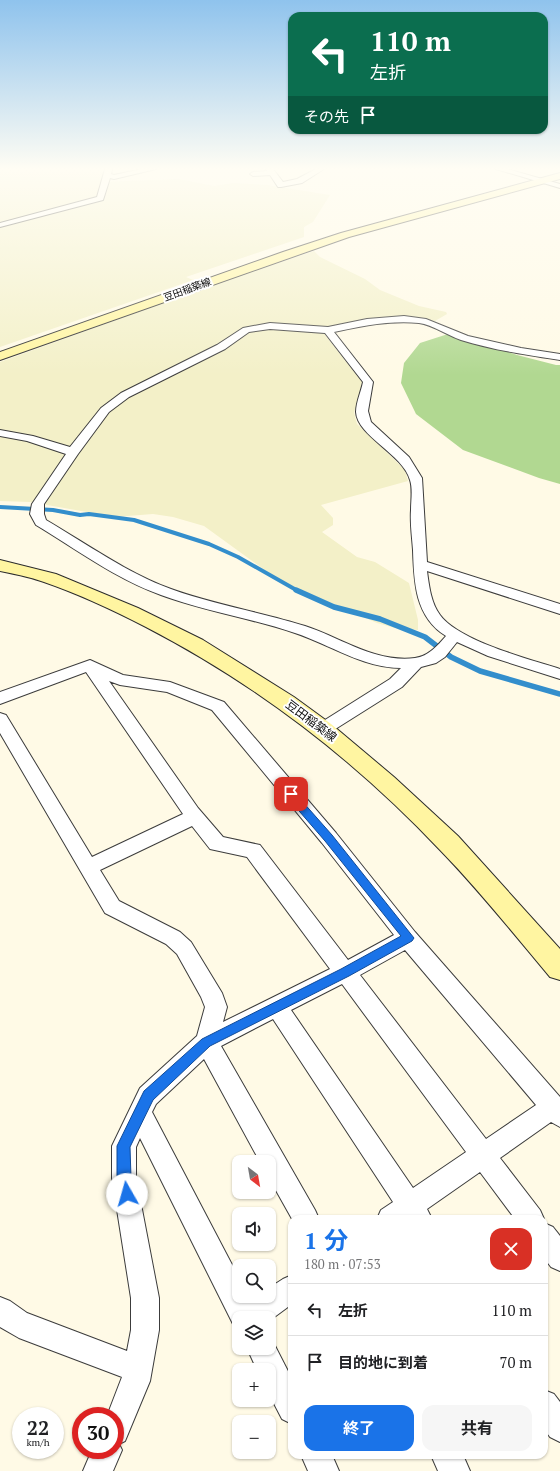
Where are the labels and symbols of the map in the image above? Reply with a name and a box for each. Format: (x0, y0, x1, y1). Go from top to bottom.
street label: 豆田稲築線 (161, 275, 213, 304)
street label: 豆田稲築線 (283, 697, 340, 745)
pin (274, 777, 308, 811)
north arrow (232, 1155, 276, 1199)
position arrow (106, 1173, 148, 1215)
speed limit sign: 30 (72, 1407, 124, 1459)

